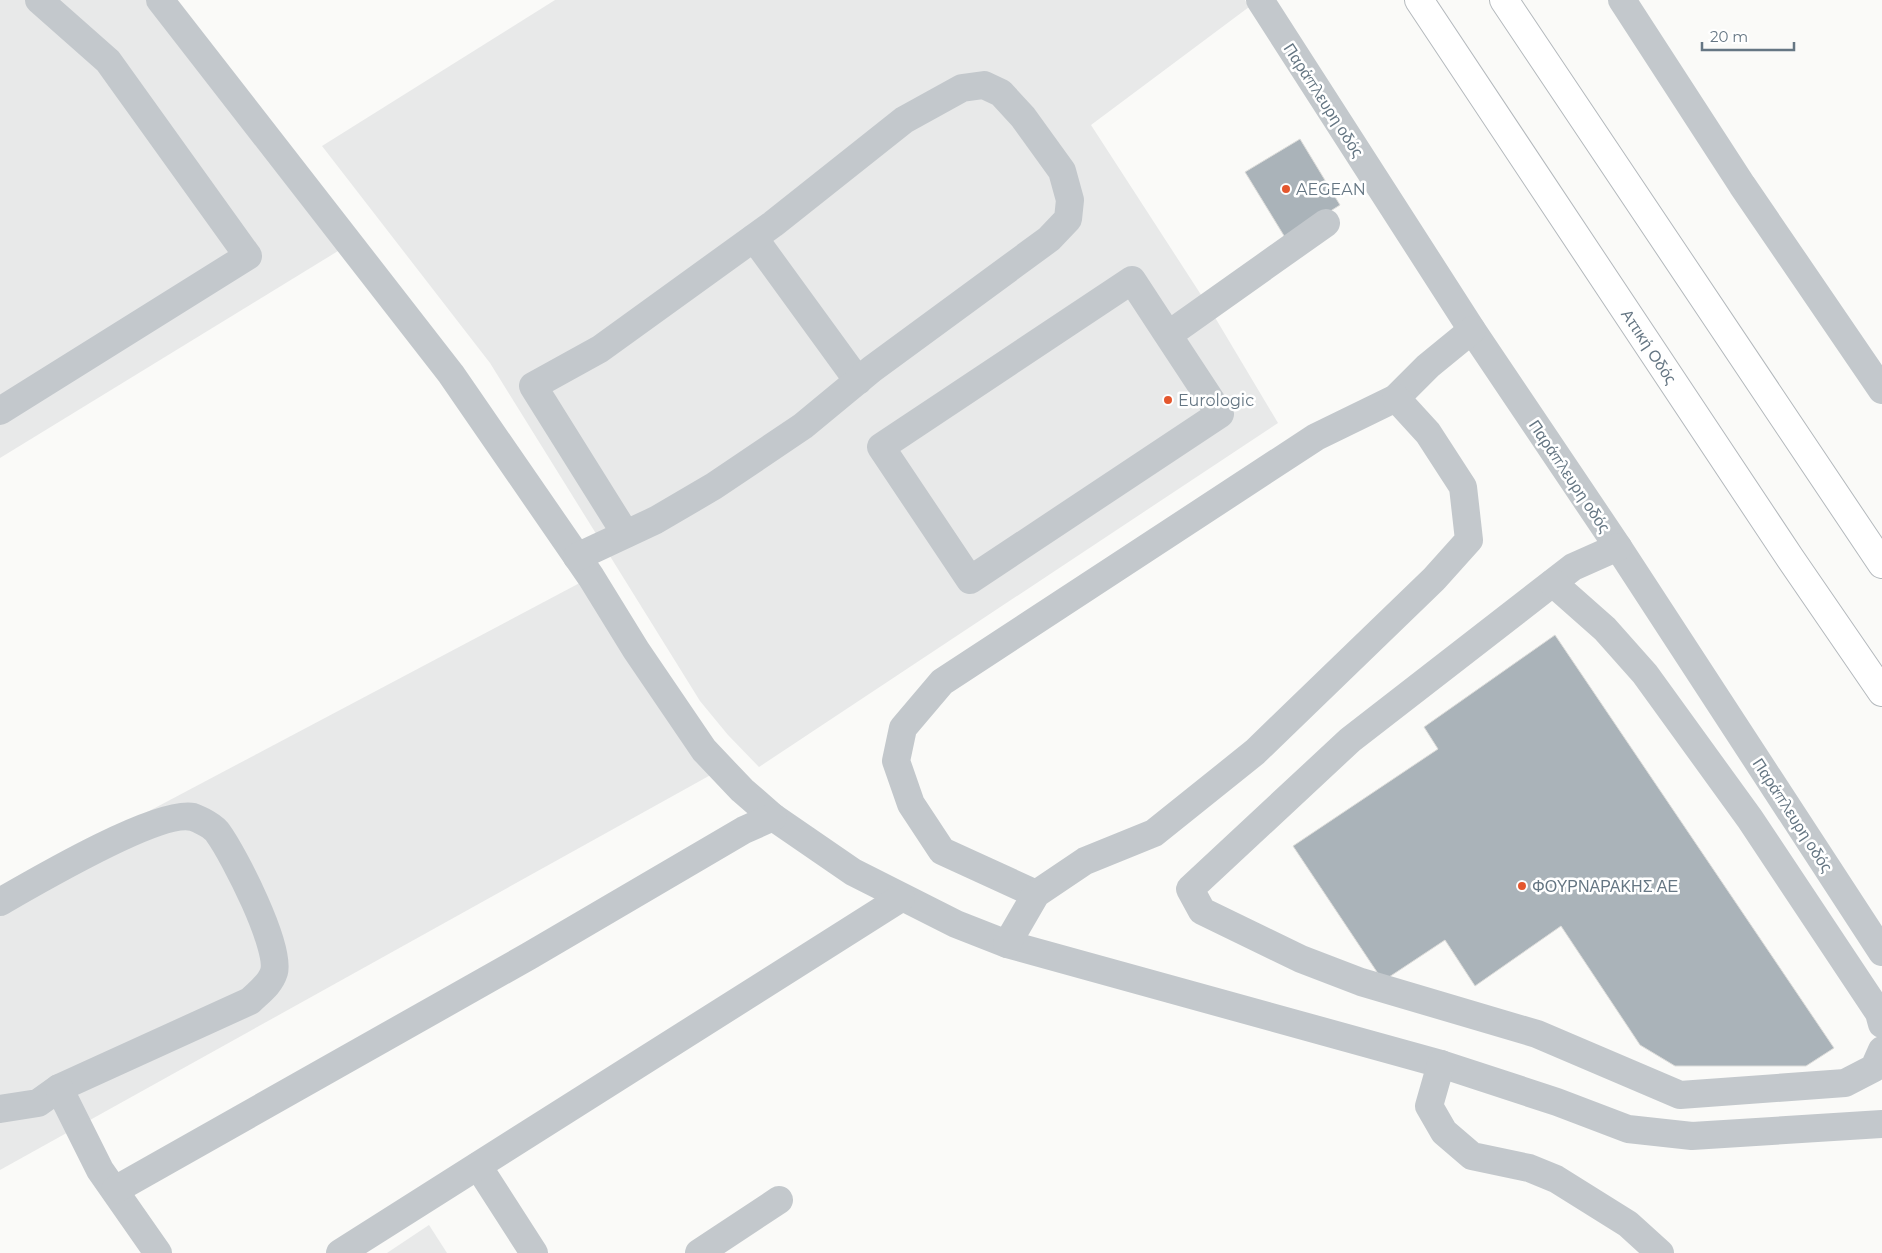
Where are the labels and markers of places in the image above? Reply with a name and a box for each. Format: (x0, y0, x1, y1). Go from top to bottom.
place label: AEGEAN (1296, 180, 1366, 199)
marker: AEGEAN (1280, 183, 1292, 195)
place label: Eurologic (1178, 391, 1254, 410)
marker: Eurologic (1162, 394, 1174, 406)
place label: ΦΟΥΡΝΑΡΑΚΗΣ ΑΕ (1532, 877, 1678, 896)
marker: ΦΟΥΡΝΑΡΑΚΗΣ ΑΕ (1516, 880, 1528, 892)

